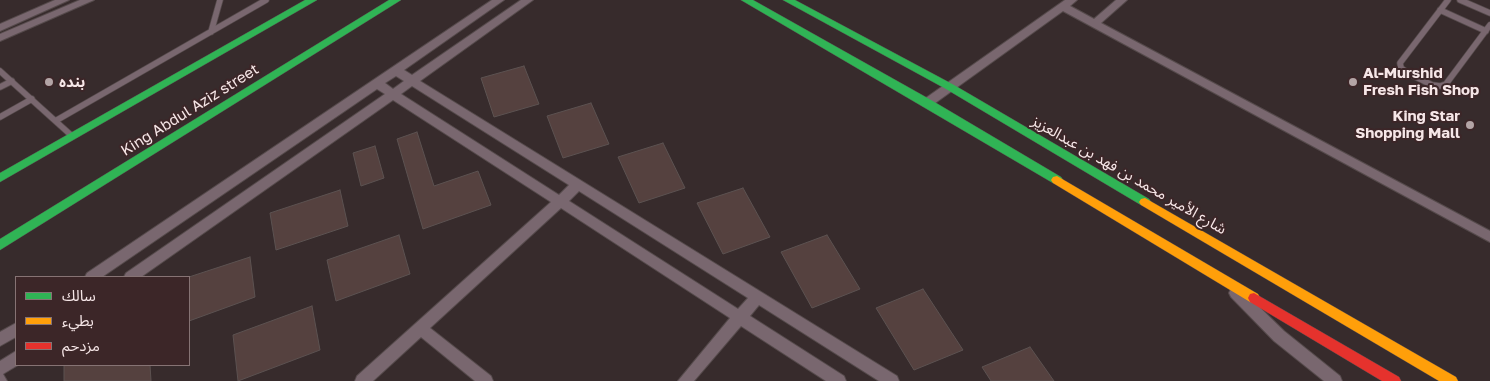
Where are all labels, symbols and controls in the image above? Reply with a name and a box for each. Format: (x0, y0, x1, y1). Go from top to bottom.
street label: King Abdul Aziz street (118, 60, 262, 160)
place label: Al-Murshid Fresh Fish Shop (1363, 64, 1479, 99)
place label: بنده (59, 73, 85, 91)
marker: بنده (43, 76, 55, 88)
marker: Al-Murshid Fresh Fish Shop (1347, 76, 1359, 88)
place label: King Star Shopping Mall (1355, 107, 1460, 142)
street label: شارع الأمير محمد بن فهد بن عبدالعزيز (1029, 112, 1229, 238)
marker: King Star Shopping Mall (1464, 119, 1476, 131)
legend (15, 276, 190, 366)
text: سالك (62, 286, 96, 304)
text: بطيء (62, 311, 94, 329)
text: مزدحم (62, 336, 100, 354)

